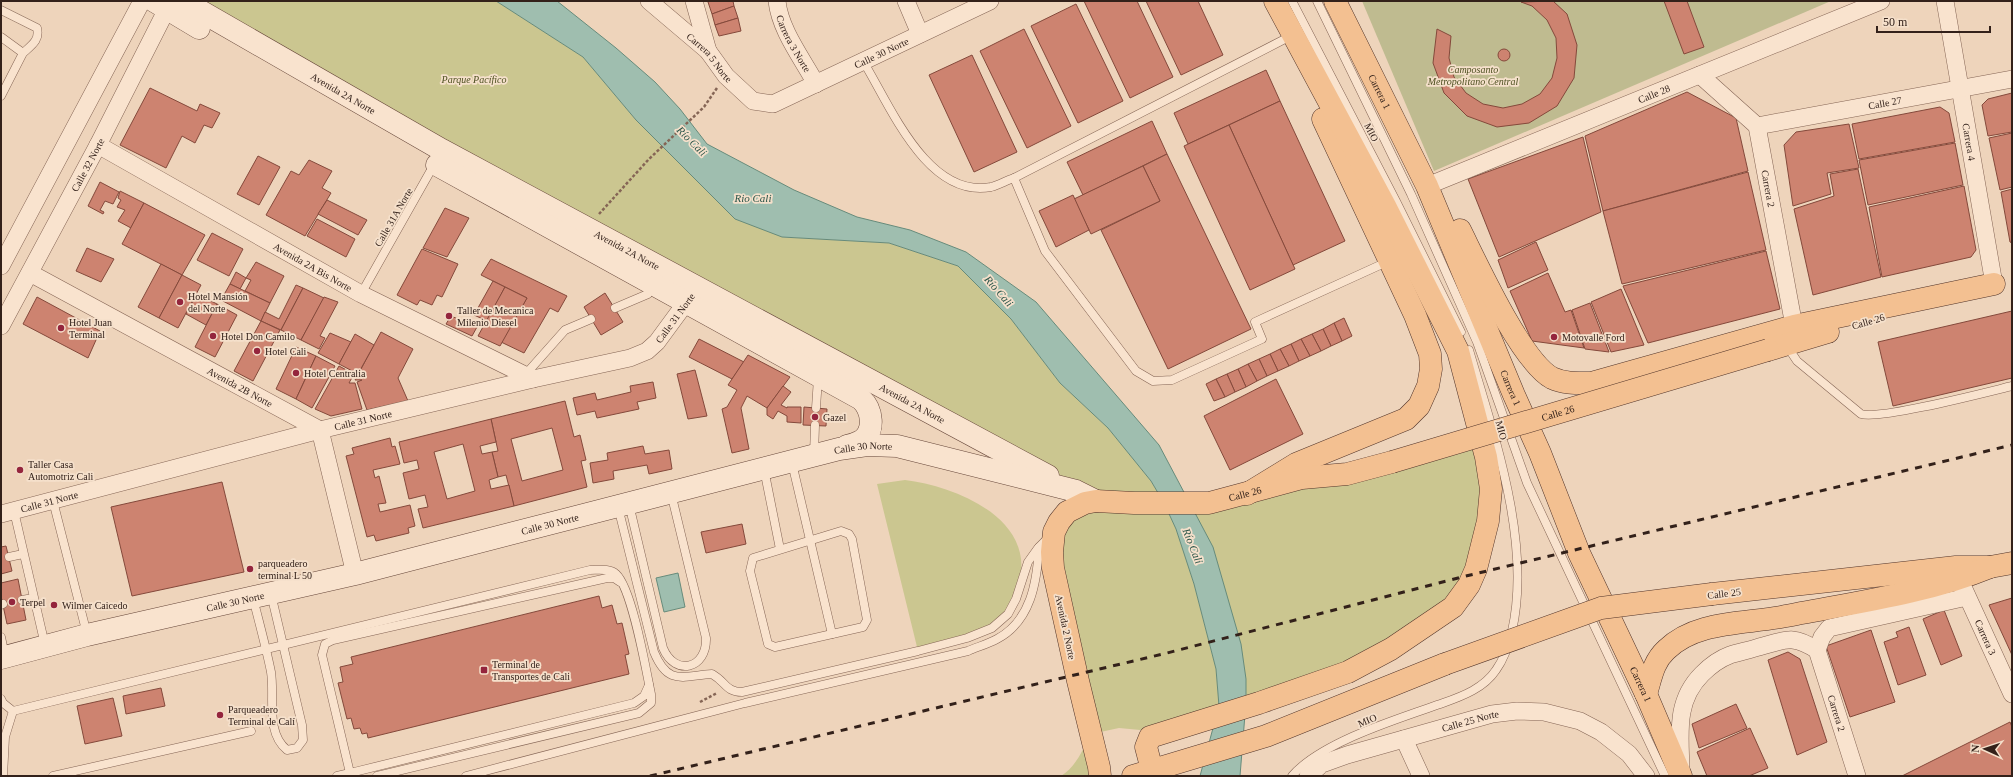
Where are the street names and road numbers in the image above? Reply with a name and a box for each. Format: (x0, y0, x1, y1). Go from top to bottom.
street label: Carrera 3 Norte (774, 14, 813, 75)
street label: Carrera 5 Norte (684, 31, 734, 85)
street label: Calle 30 Norte (852, 35, 911, 71)
street label: Avenida 2A Norte (309, 71, 378, 117)
street label: Carrera 1 (1366, 72, 1393, 111)
street label: Calle 28 (1636, 83, 1672, 105)
street label: Calle 27 (1867, 94, 1902, 111)
street label: MIO (1362, 121, 1381, 143)
street label: Carrera 4 (1960, 123, 1978, 161)
street label: Calle 32 Norte (69, 136, 107, 194)
street label: Carrera 2 (1759, 169, 1777, 208)
street label: Calle 31A Norte (372, 186, 415, 248)
street label: Avenida 2A Norte (592, 228, 662, 272)
street label: Avenida 2A Bis Norte (271, 241, 354, 294)
street label: Calle 31 Norte (653, 291, 697, 345)
street label: Calle 26 (1850, 312, 1886, 331)
street label: Avenida 2B Norte (205, 365, 275, 410)
street label: Carrera 1 (1498, 368, 1523, 407)
street label: Avenida 2A Norte (878, 381, 947, 426)
street label: Calle 26 (1540, 403, 1576, 423)
street label: Calle 31 Norte (333, 408, 394, 432)
street label: MIO (1494, 419, 1509, 441)
street label: Calle 30 Norte (833, 440, 893, 456)
street label: Calle 26 (1227, 484, 1263, 504)
street label: Calle 31 Norte (20, 489, 80, 515)
street label: Calle 30 Norte (520, 511, 580, 537)
street label: Calle 25 (1707, 586, 1741, 601)
street label: Calle 30 Norte (205, 590, 266, 614)
street label: Avenida 2 Norte (1053, 594, 1078, 661)
street label: Carrera 3 (1973, 618, 1998, 657)
street label: Carrera 1 (1628, 665, 1654, 704)
street label: Carrera 2 (1826, 693, 1847, 733)
street label: Calle 25 Norte (1440, 708, 1500, 734)
street label: MIO (1356, 711, 1378, 729)

